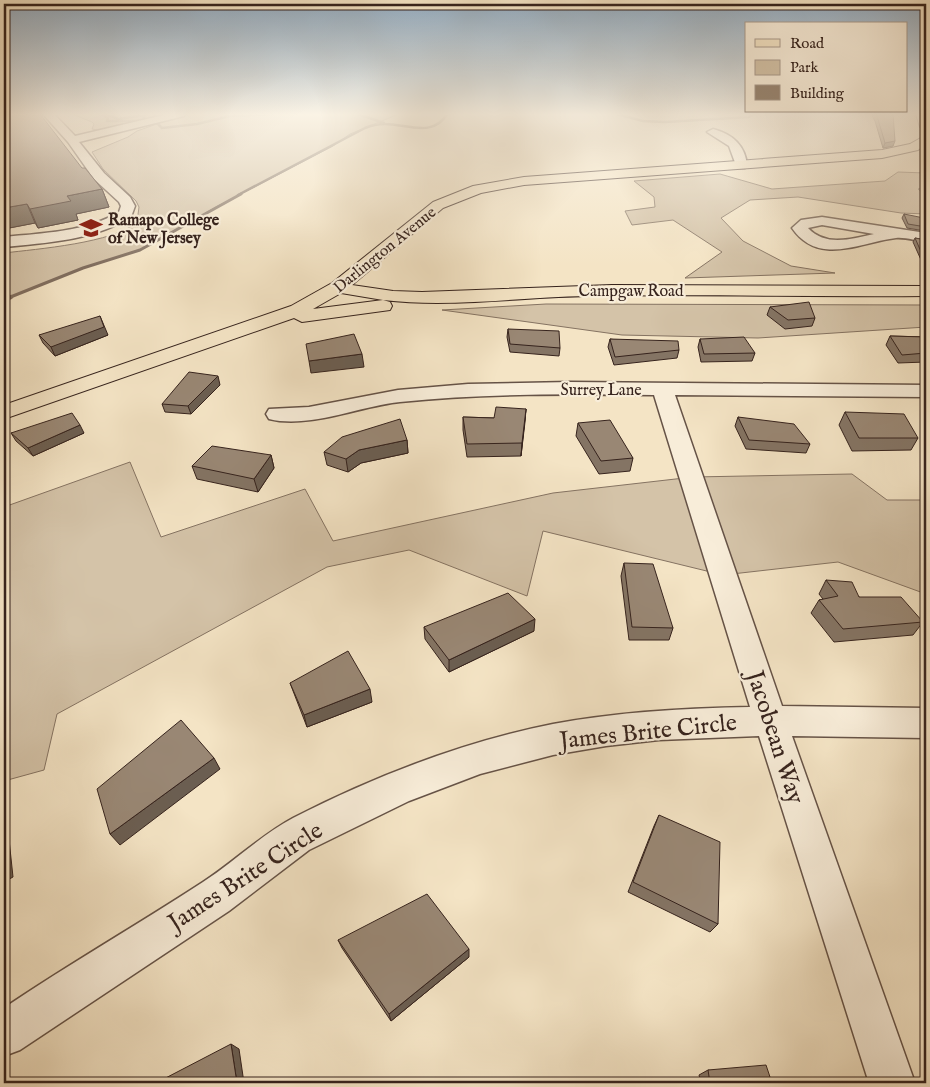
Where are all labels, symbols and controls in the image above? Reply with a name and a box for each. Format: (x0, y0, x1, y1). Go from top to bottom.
legend (745, 22, 908, 112)
text: Road (790, 34, 825, 53)
text: Park (790, 58, 820, 77)
text: Building (790, 84, 845, 103)
street label: Darlington Avenue (330, 203, 441, 298)
place label: Ramapo College of New Jersey (108, 211, 220, 249)
school or university icon: Ramapo College of New Jersey (78, 215, 104, 241)
street label: Campgaw Road (579, 282, 684, 302)
street label: Surrey Lane (560, 381, 642, 401)
street label: Jacobean Way (738, 664, 811, 808)
street label: James Brite Circle (555, 708, 738, 758)
street label: James Brite Circle (160, 816, 329, 940)

